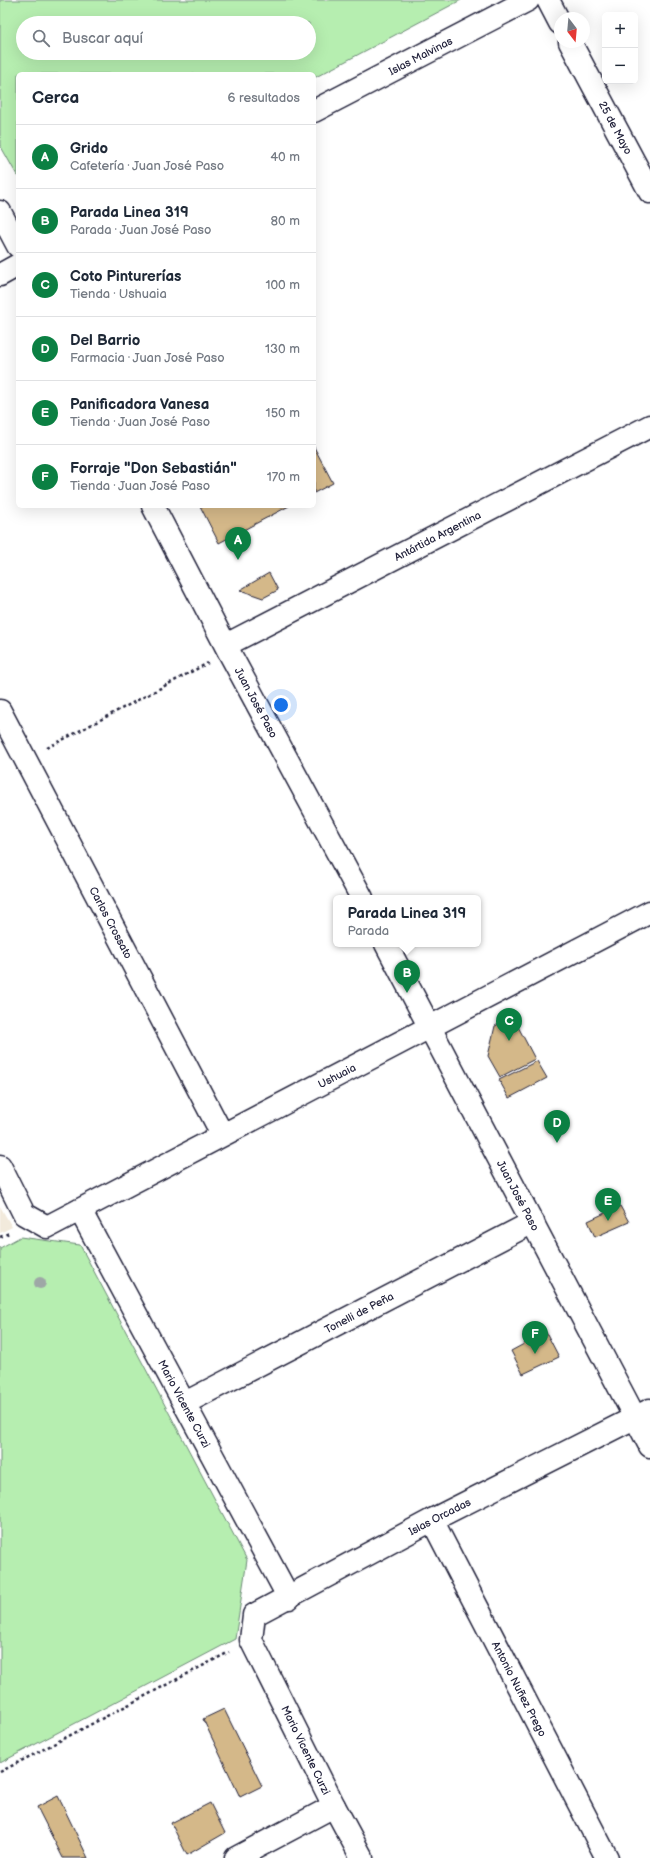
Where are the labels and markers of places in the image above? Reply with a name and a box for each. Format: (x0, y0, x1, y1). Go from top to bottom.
pin: A (225, 527, 251, 560)
pin: B (394, 960, 420, 993)
pin: C (496, 1008, 522, 1041)
pin: D (544, 1110, 570, 1143)
pin: E (595, 1188, 621, 1221)
pin: F (522, 1321, 548, 1354)

